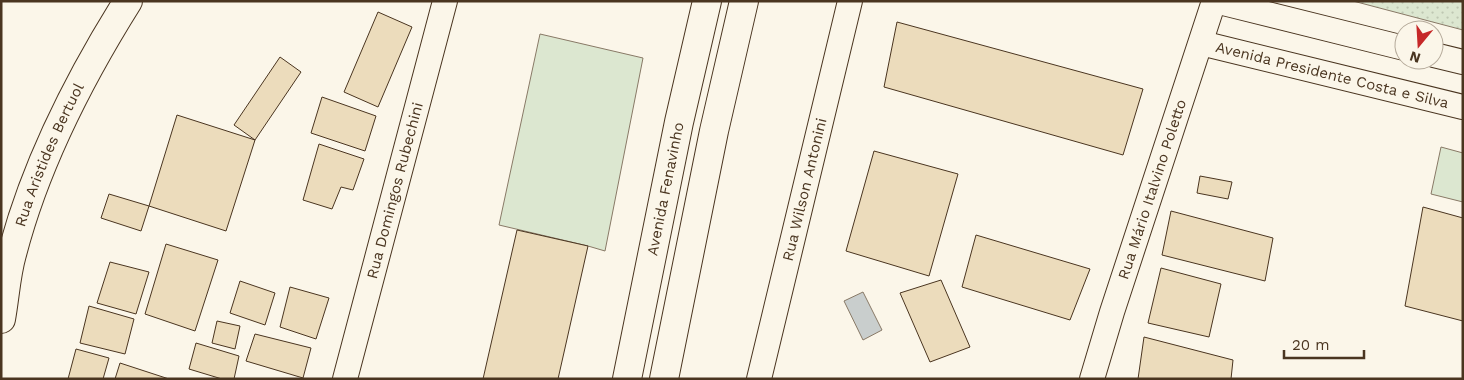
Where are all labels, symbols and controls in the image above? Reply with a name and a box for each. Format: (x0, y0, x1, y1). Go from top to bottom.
north arrow (1394, 20, 1444, 70)
street label: Avenida Presidente Costa e Silva (1214, 38, 1451, 112)
text: N (1408, 48, 1422, 67)
street label: Rua Aristides Bertuol (11, 80, 88, 229)
street label: Rua Mário Italvino Poletto (1114, 97, 1190, 282)
street label: Rua Domingos Rubechini (363, 100, 427, 281)
street label: Rua Wilson Antonini (779, 116, 831, 263)
street label: Avenida Fenavinho (643, 121, 688, 257)
scale bar (1284, 328, 1364, 360)
text: 20 m (1292, 336, 1330, 354)

